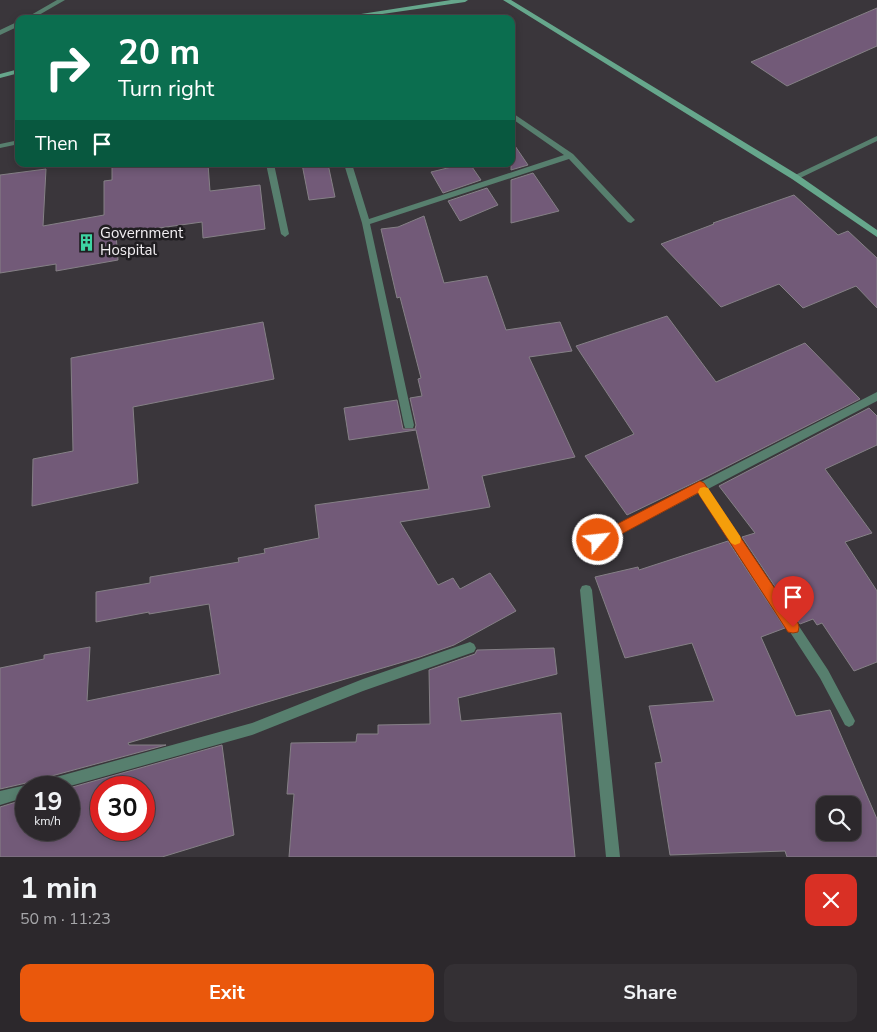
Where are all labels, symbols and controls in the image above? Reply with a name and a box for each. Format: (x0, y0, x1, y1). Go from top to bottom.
text: 20 m (118, 29, 200, 76)
icon: right (35, 35, 100, 100)
text: Turn right (118, 74, 214, 104)
icon: arrive (88, 130, 116, 158)
text: Then (35, 131, 78, 157)
place label: Government Hospital (100, 223, 184, 260)
building icon: Government Hospital (76, 232, 96, 252)
position arrow (571, 513, 623, 565)
pin (772, 576, 814, 627)
icon: arrive (779, 583, 807, 611)
speed limit sign: 30 (90, 776, 155, 841)
text: 19 (32, 785, 63, 819)
map controls (816, 796, 861, 841)
button: search (816, 796, 861, 841)
text: km/h (34, 813, 61, 829)
text: 1 min (20, 868, 98, 909)
button: close (805, 874, 857, 926)
text: 50 m · 11:23 (20, 908, 111, 930)
button: Exit (20, 964, 434, 1022)
button: Share (444, 964, 857, 1022)

